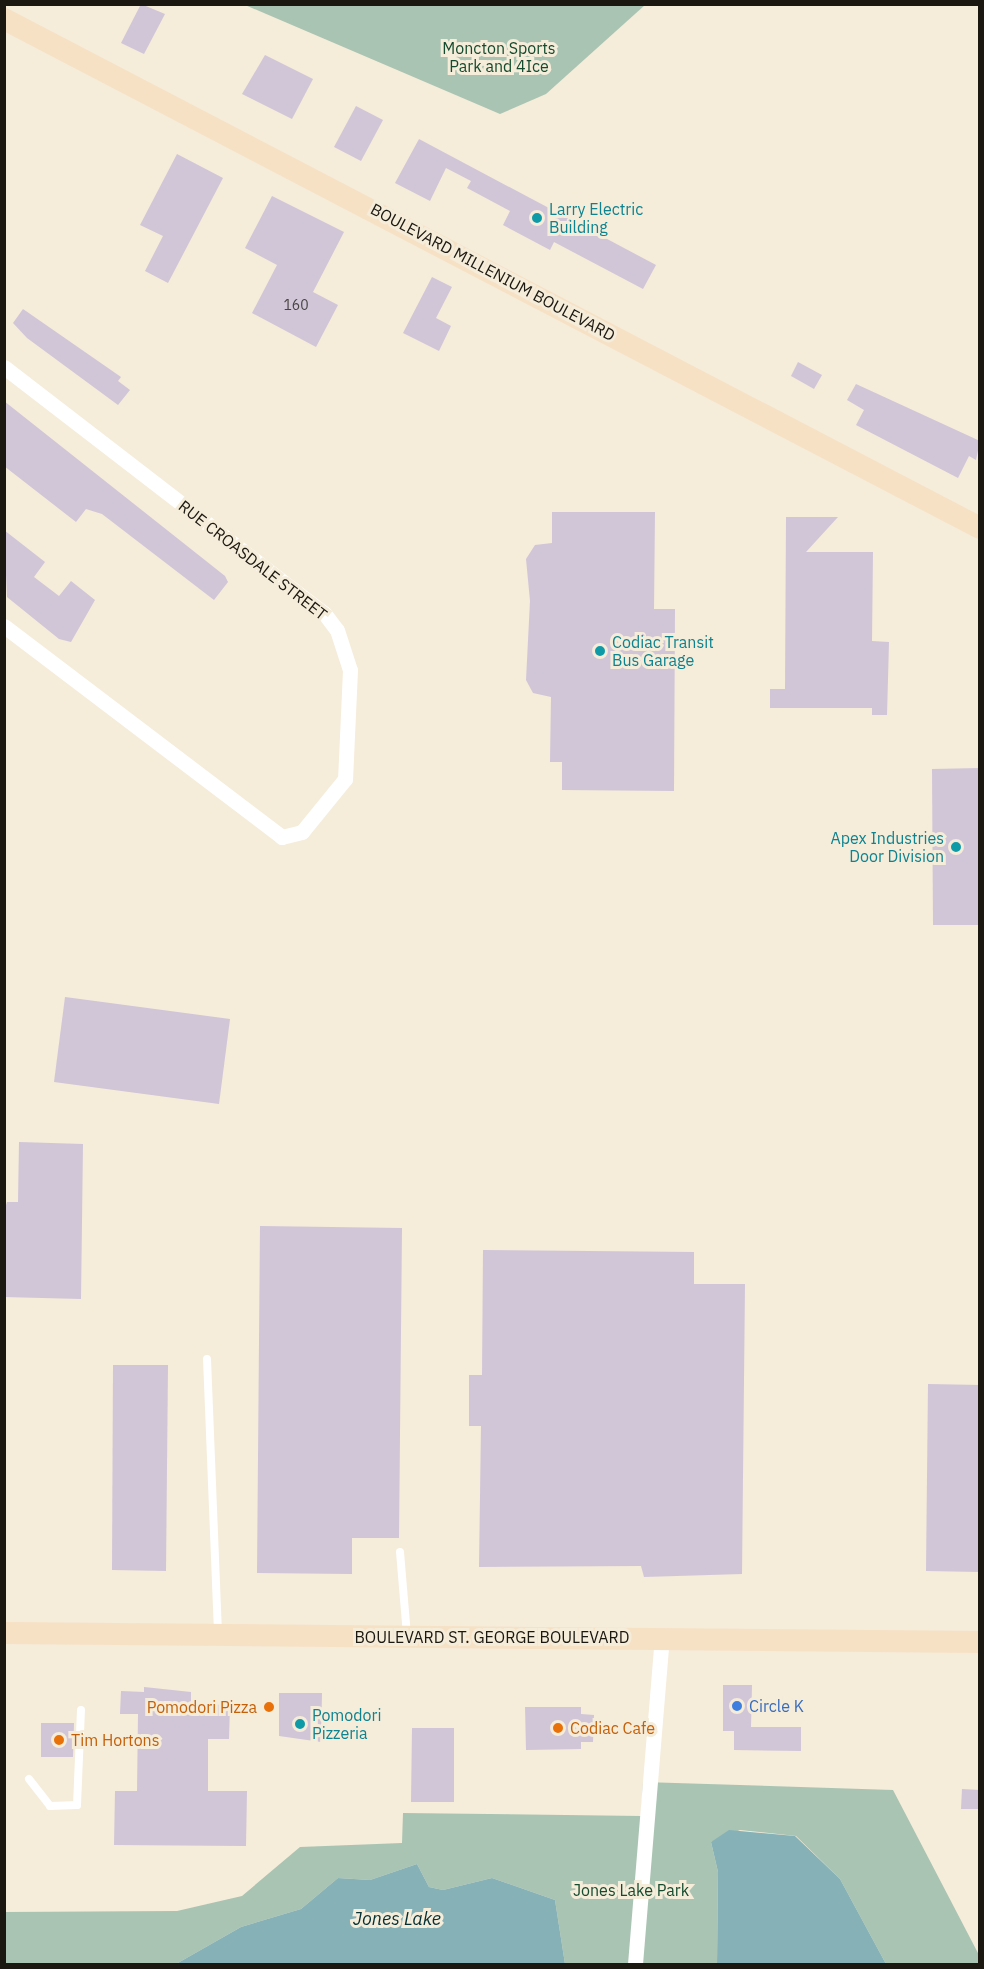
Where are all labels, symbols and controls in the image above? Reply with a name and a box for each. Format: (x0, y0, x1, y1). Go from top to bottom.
park label: Moncton Sports Park and 4Ice (442, 38, 556, 76)
street label: BOULEVARD MILLENIUM BOULEVARD (367, 199, 619, 345)
place label: Larry Electric Building (549, 199, 643, 237)
marker: Larry Electric Building (530, 211, 544, 225)
house number: 160 (283, 297, 309, 313)
street label: RUE CROASDALE STREET (175, 496, 331, 624)
place label: Codiac Transit Bus Garage (612, 632, 714, 670)
marker: Codiac Transit Bus Garage (593, 644, 607, 658)
place label: Apex Industries Door Division (830, 828, 944, 866)
marker: Apex Industries Door Division (949, 840, 963, 854)
street label: BOULEVARD ST. GEORGE BOULEVARD (354, 1627, 630, 1647)
place label: Circle K (749, 1696, 804, 1716)
place label: Pomodori Pizza (147, 1697, 257, 1717)
marker: Circle K (730, 1699, 744, 1713)
marker: Pomodori Pizza (262, 1700, 276, 1714)
place label: Pomodori Pizzeria (312, 1705, 381, 1743)
marker: Pomodori Pizzeria (293, 1717, 307, 1731)
place label: Codiac Cafe (570, 1718, 655, 1738)
marker: Codiac Cafe (551, 1721, 565, 1735)
place label: Tim Hortons (71, 1730, 159, 1750)
marker: Tim Hortons (52, 1733, 66, 1747)
park label: Jones Lake Park (573, 1880, 689, 1900)
water label: Jones Lake (353, 1908, 441, 1930)

